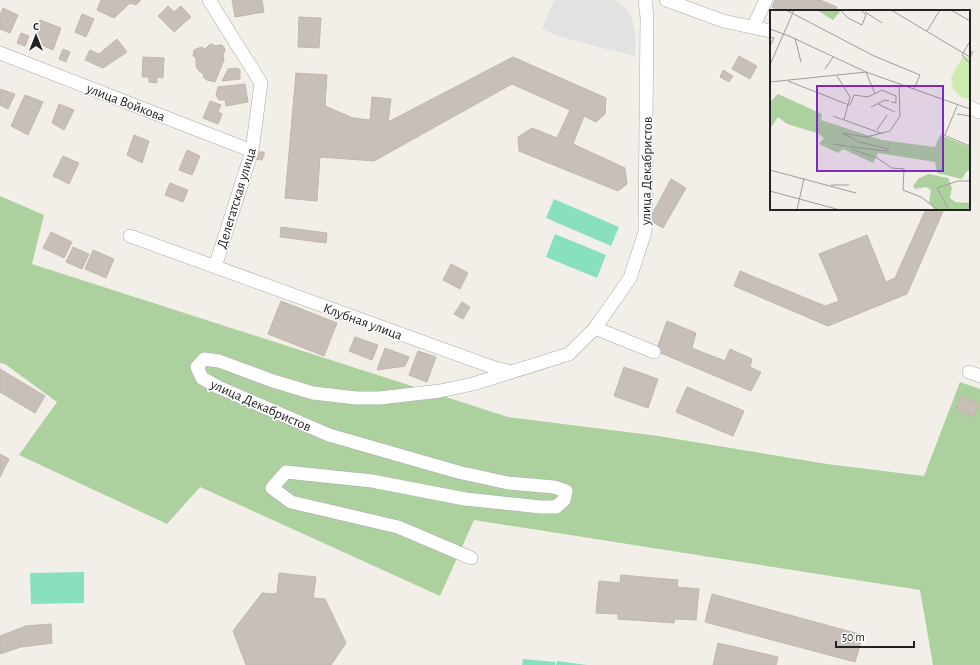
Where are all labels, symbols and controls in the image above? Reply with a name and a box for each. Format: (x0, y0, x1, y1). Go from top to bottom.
inset map (770, 10, 970, 210)
north arrow (16, 16, 56, 56)
text: С (33, 21, 39, 32)
street label: улица Войкова (83, 81, 167, 125)
street label: улица Декабристов (639, 117, 655, 226)
street label: Делегатская улица (215, 146, 259, 250)
street label: Клубная улица (321, 301, 405, 343)
street label: улица Декабристов (207, 377, 313, 434)
scale bar (836, 623, 914, 649)
text: 50 m (842, 631, 865, 643)

